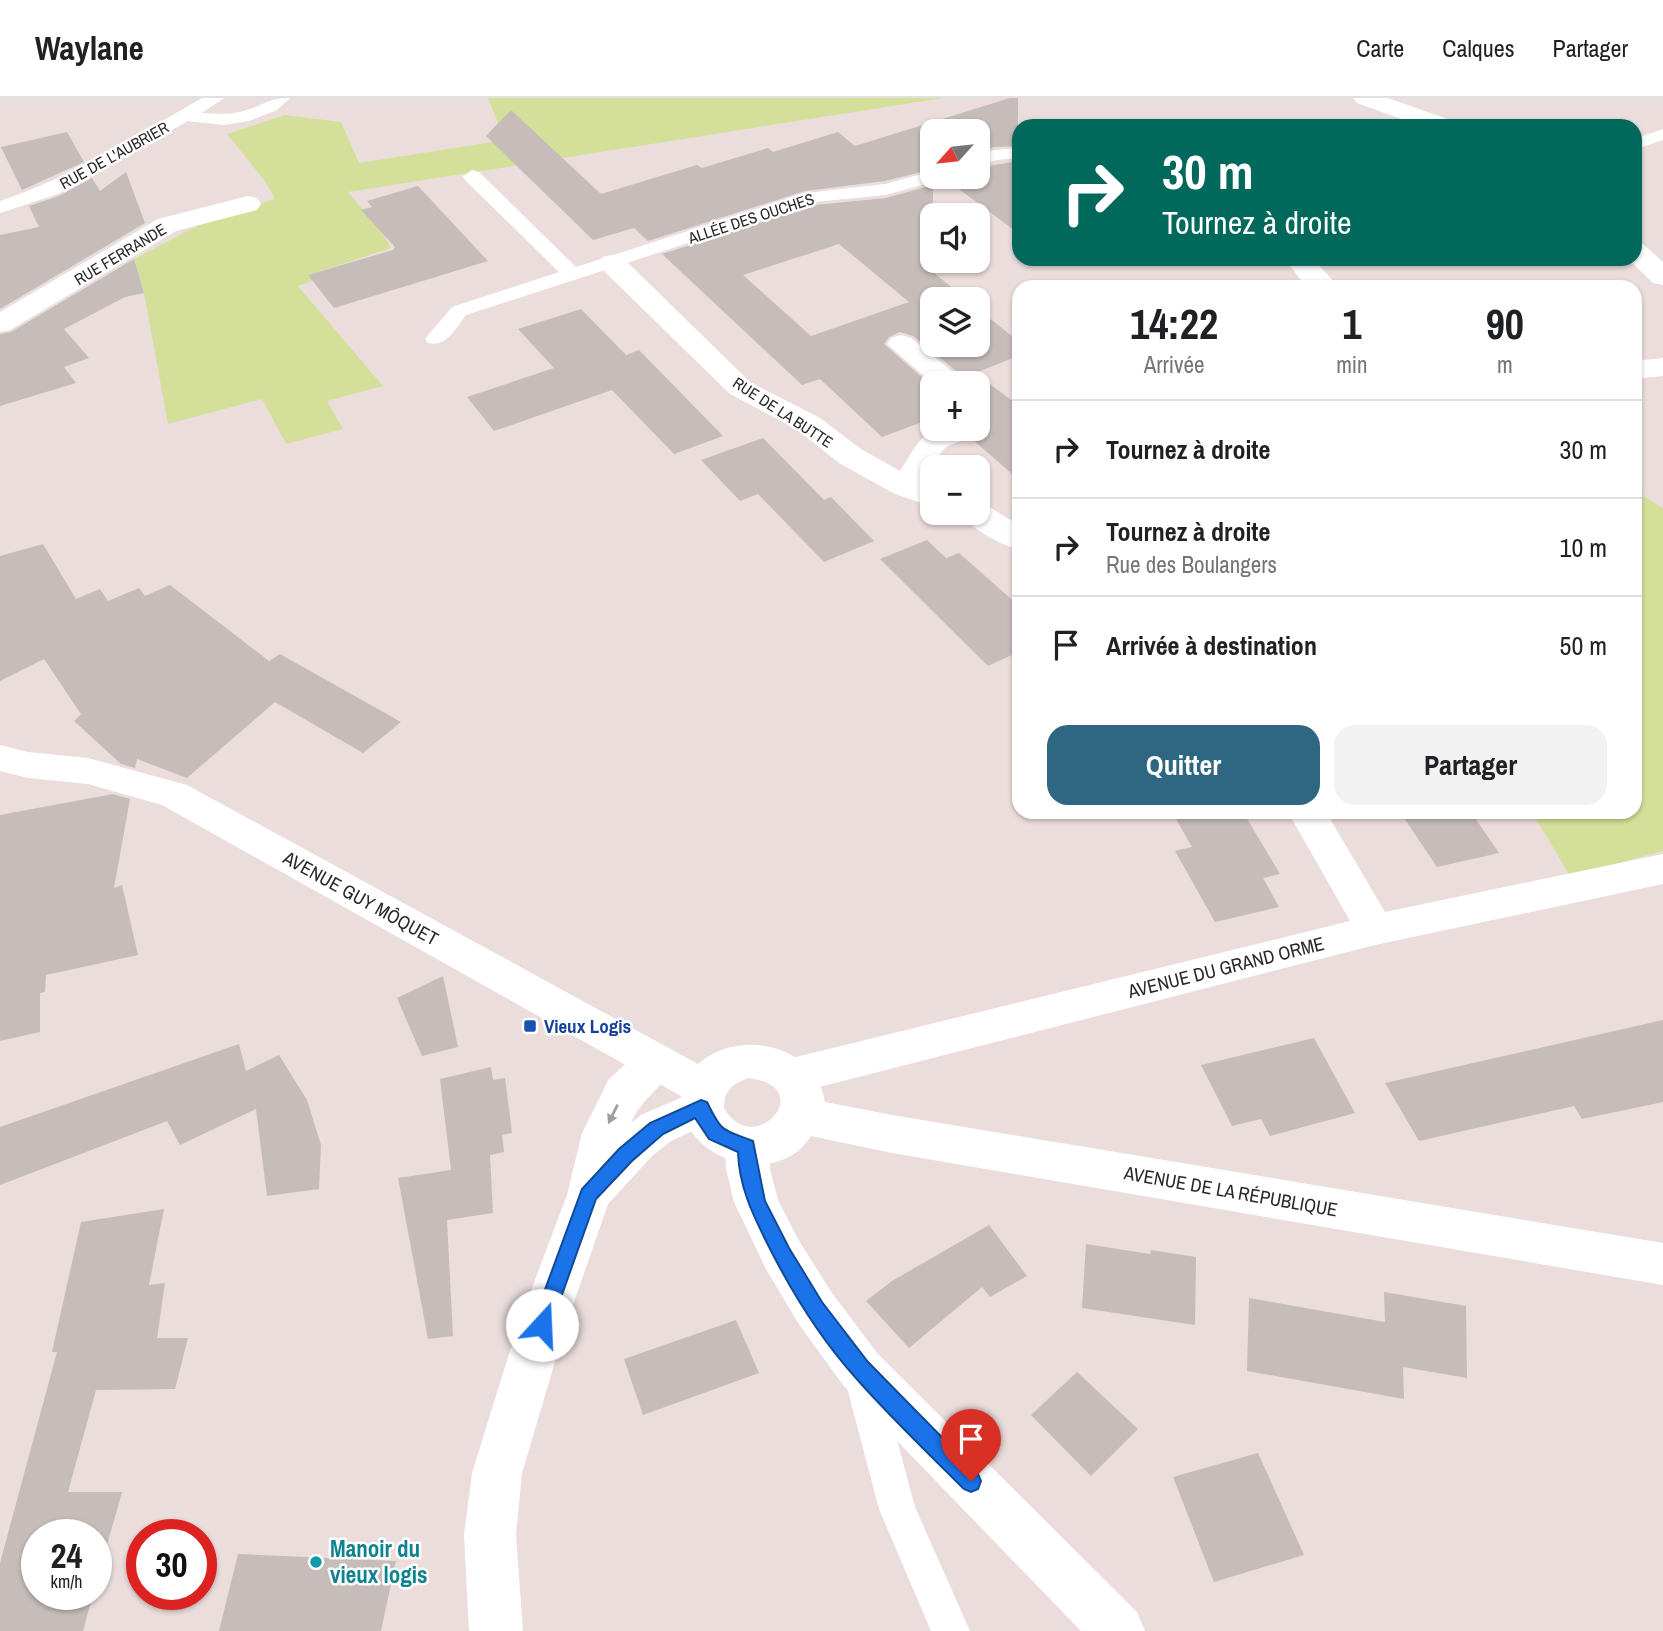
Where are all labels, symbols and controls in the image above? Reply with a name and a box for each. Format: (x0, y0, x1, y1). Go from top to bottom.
text: Waylane (35, 26, 144, 70)
text: Carte (1356, 32, 1404, 64)
text: Calques (1442, 32, 1515, 64)
text: Partager (1553, 32, 1628, 64)
street label: RUE DE L'AUBRIER (56, 116, 173, 194)
north arrow (920, 119, 990, 189)
map controls (920, 119, 990, 525)
text: 30 m (1162, 138, 1254, 204)
icon: right (1047, 147, 1138, 238)
street label: ALLÉE DES OUCHES (684, 187, 817, 249)
text: Tournez à droite (1162, 201, 1352, 244)
button: sound (920, 203, 990, 273)
street label: RUE FERRANDE (70, 218, 170, 290)
button: layers (920, 287, 990, 357)
text: 14:22 (1130, 296, 1218, 352)
text: 1 (1342, 296, 1361, 352)
text: 90 (1486, 296, 1524, 352)
text: Arrivée (1144, 349, 1204, 380)
text: min (1336, 349, 1368, 380)
text: m (1497, 349, 1513, 380)
street label: RUE DE LA BUTTE (729, 371, 837, 453)
button: + (920, 371, 990, 441)
icon: right (1047, 430, 1085, 468)
text: Tournez à droite (1106, 432, 1270, 467)
text: 30 m (1560, 432, 1607, 467)
button: − (920, 455, 990, 525)
text: Tournez à droite (1106, 514, 1270, 549)
icon: right (1047, 528, 1085, 566)
text: 10 m (1560, 530, 1607, 565)
text: Rue des Boulangers (1106, 549, 1277, 580)
icon: arrive (1047, 626, 1085, 664)
text: Arrivée à destination (1106, 628, 1317, 663)
text: 50 m (1560, 628, 1607, 663)
button: Quitter (1047, 725, 1320, 805)
button: Partager (1334, 725, 1607, 805)
street label: AVENUE GUY MÔQUET (278, 844, 444, 952)
street label: AVENUE DU GRAND ORME (1124, 930, 1327, 1004)
place label: Vieux Logis (544, 1013, 631, 1039)
marker: Vieux Logis (522, 1018, 538, 1034)
one-way arrow (607, 1103, 618, 1124)
street label: AVENUE DE LA RÉPUBLIQUE (1121, 1159, 1340, 1223)
position arrow (505, 1288, 579, 1362)
pin (941, 1409, 1001, 1481)
icon: arrive (952, 1420, 990, 1458)
speed limit sign: 30 (126, 1519, 217, 1610)
text: 24 (51, 1532, 82, 1579)
place label: Manoir du vieux logis (330, 1533, 428, 1590)
marker: Manoir du vieux logis (308, 1554, 324, 1570)
text: km/h (51, 1569, 83, 1594)

